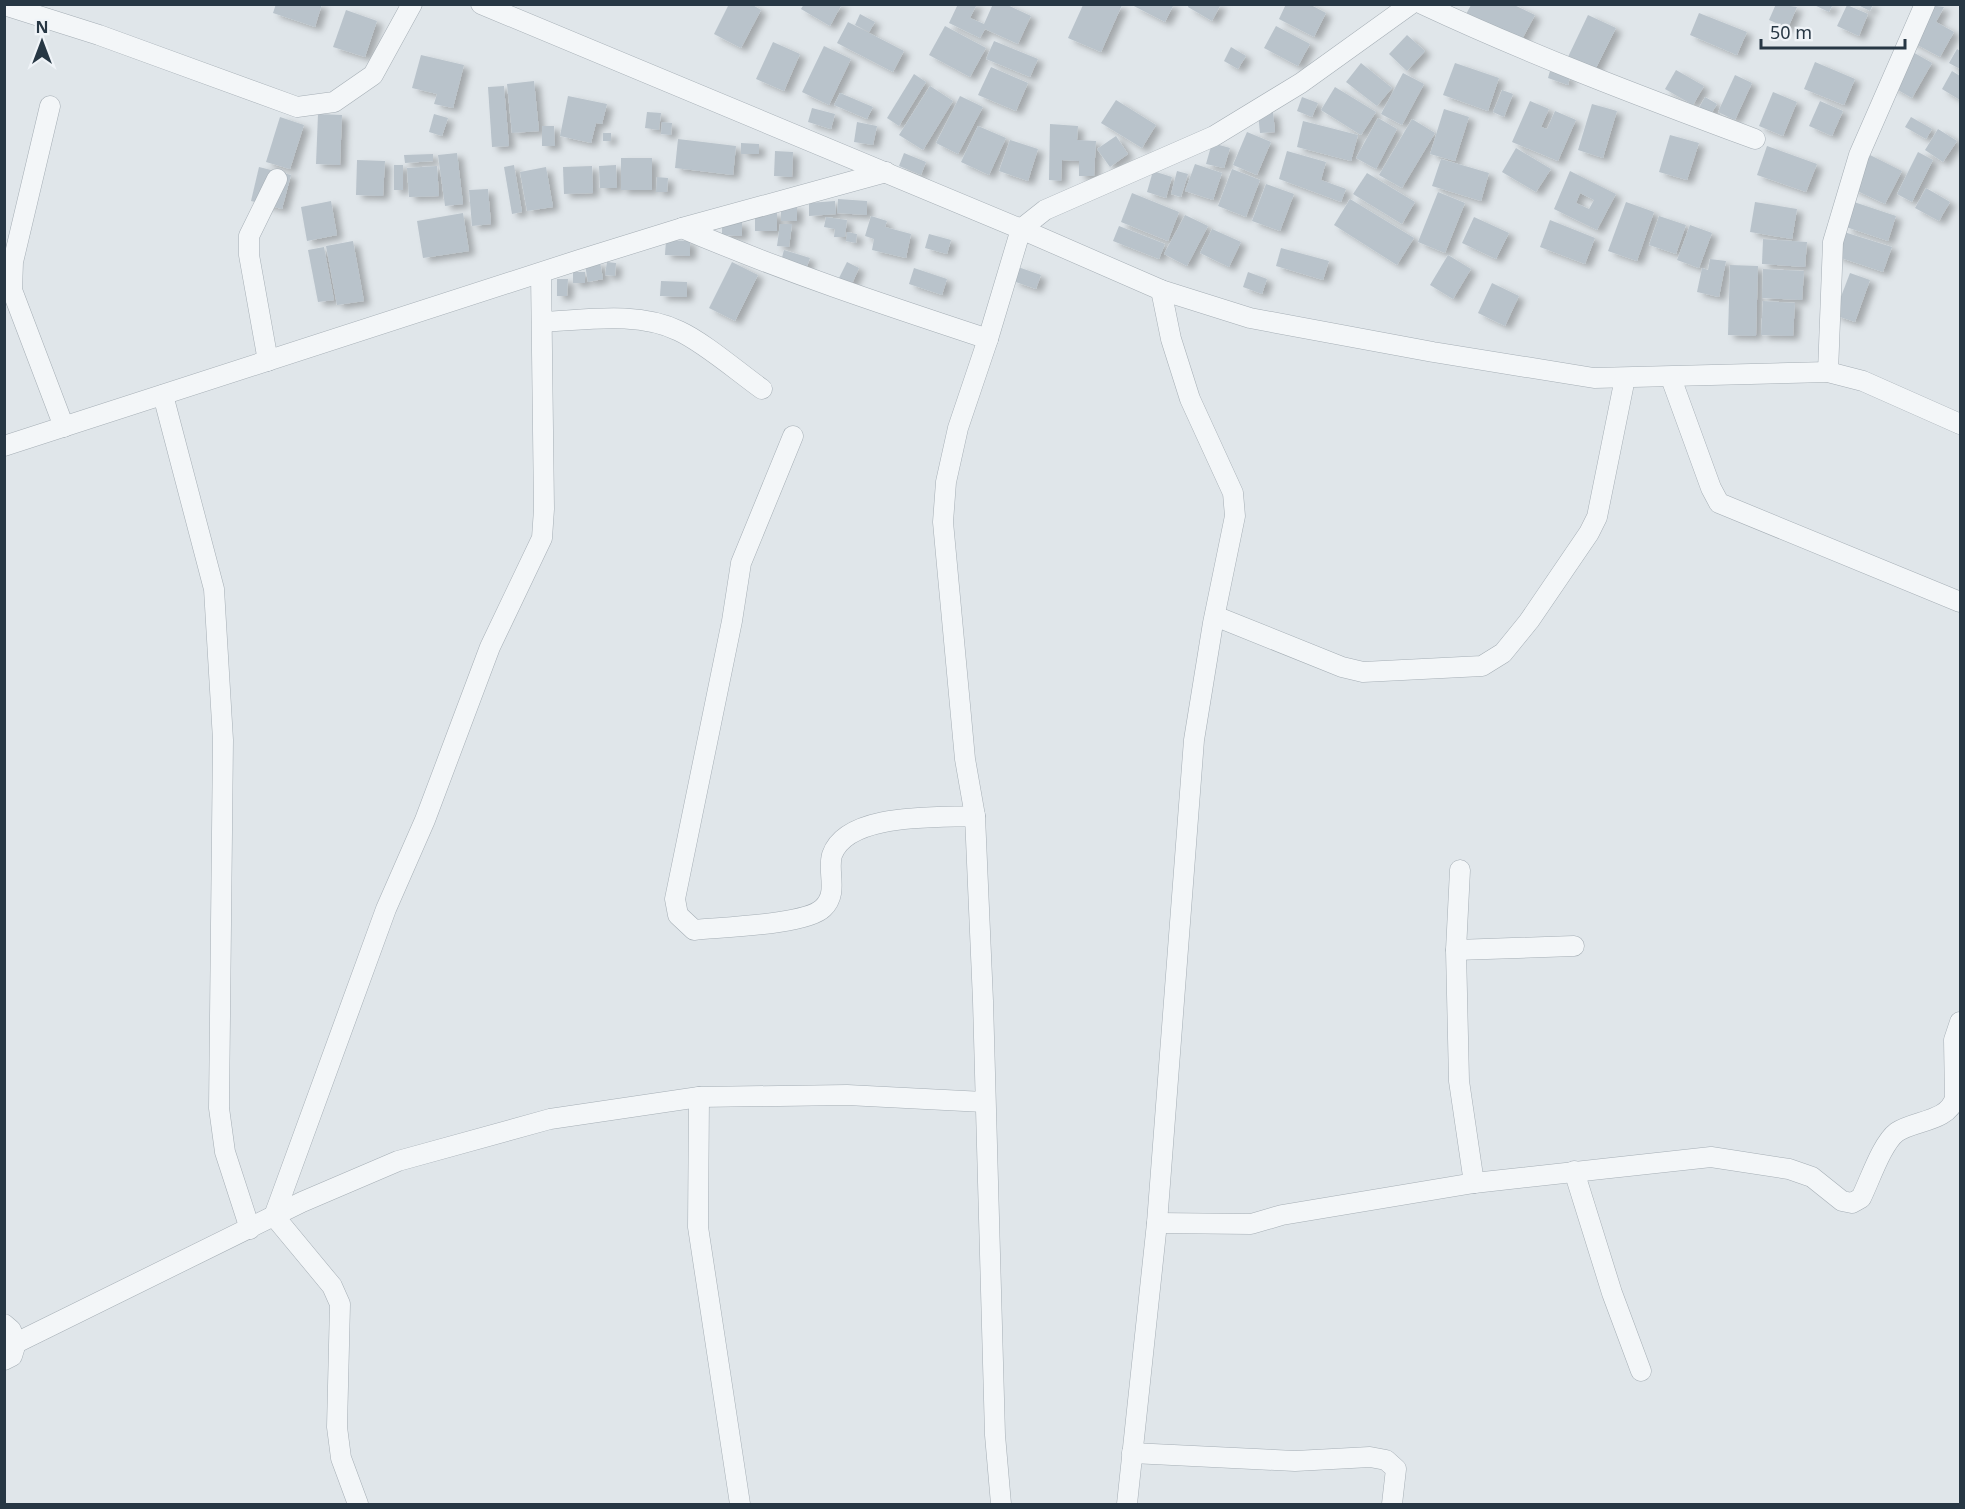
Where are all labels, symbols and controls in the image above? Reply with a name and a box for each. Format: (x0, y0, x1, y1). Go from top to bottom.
north arrow (12, 12, 72, 72)
scale bar (1761, 12, 1905, 50)
text: N (35, 16, 49, 38)
text: 50 m (1770, 20, 1812, 44)

